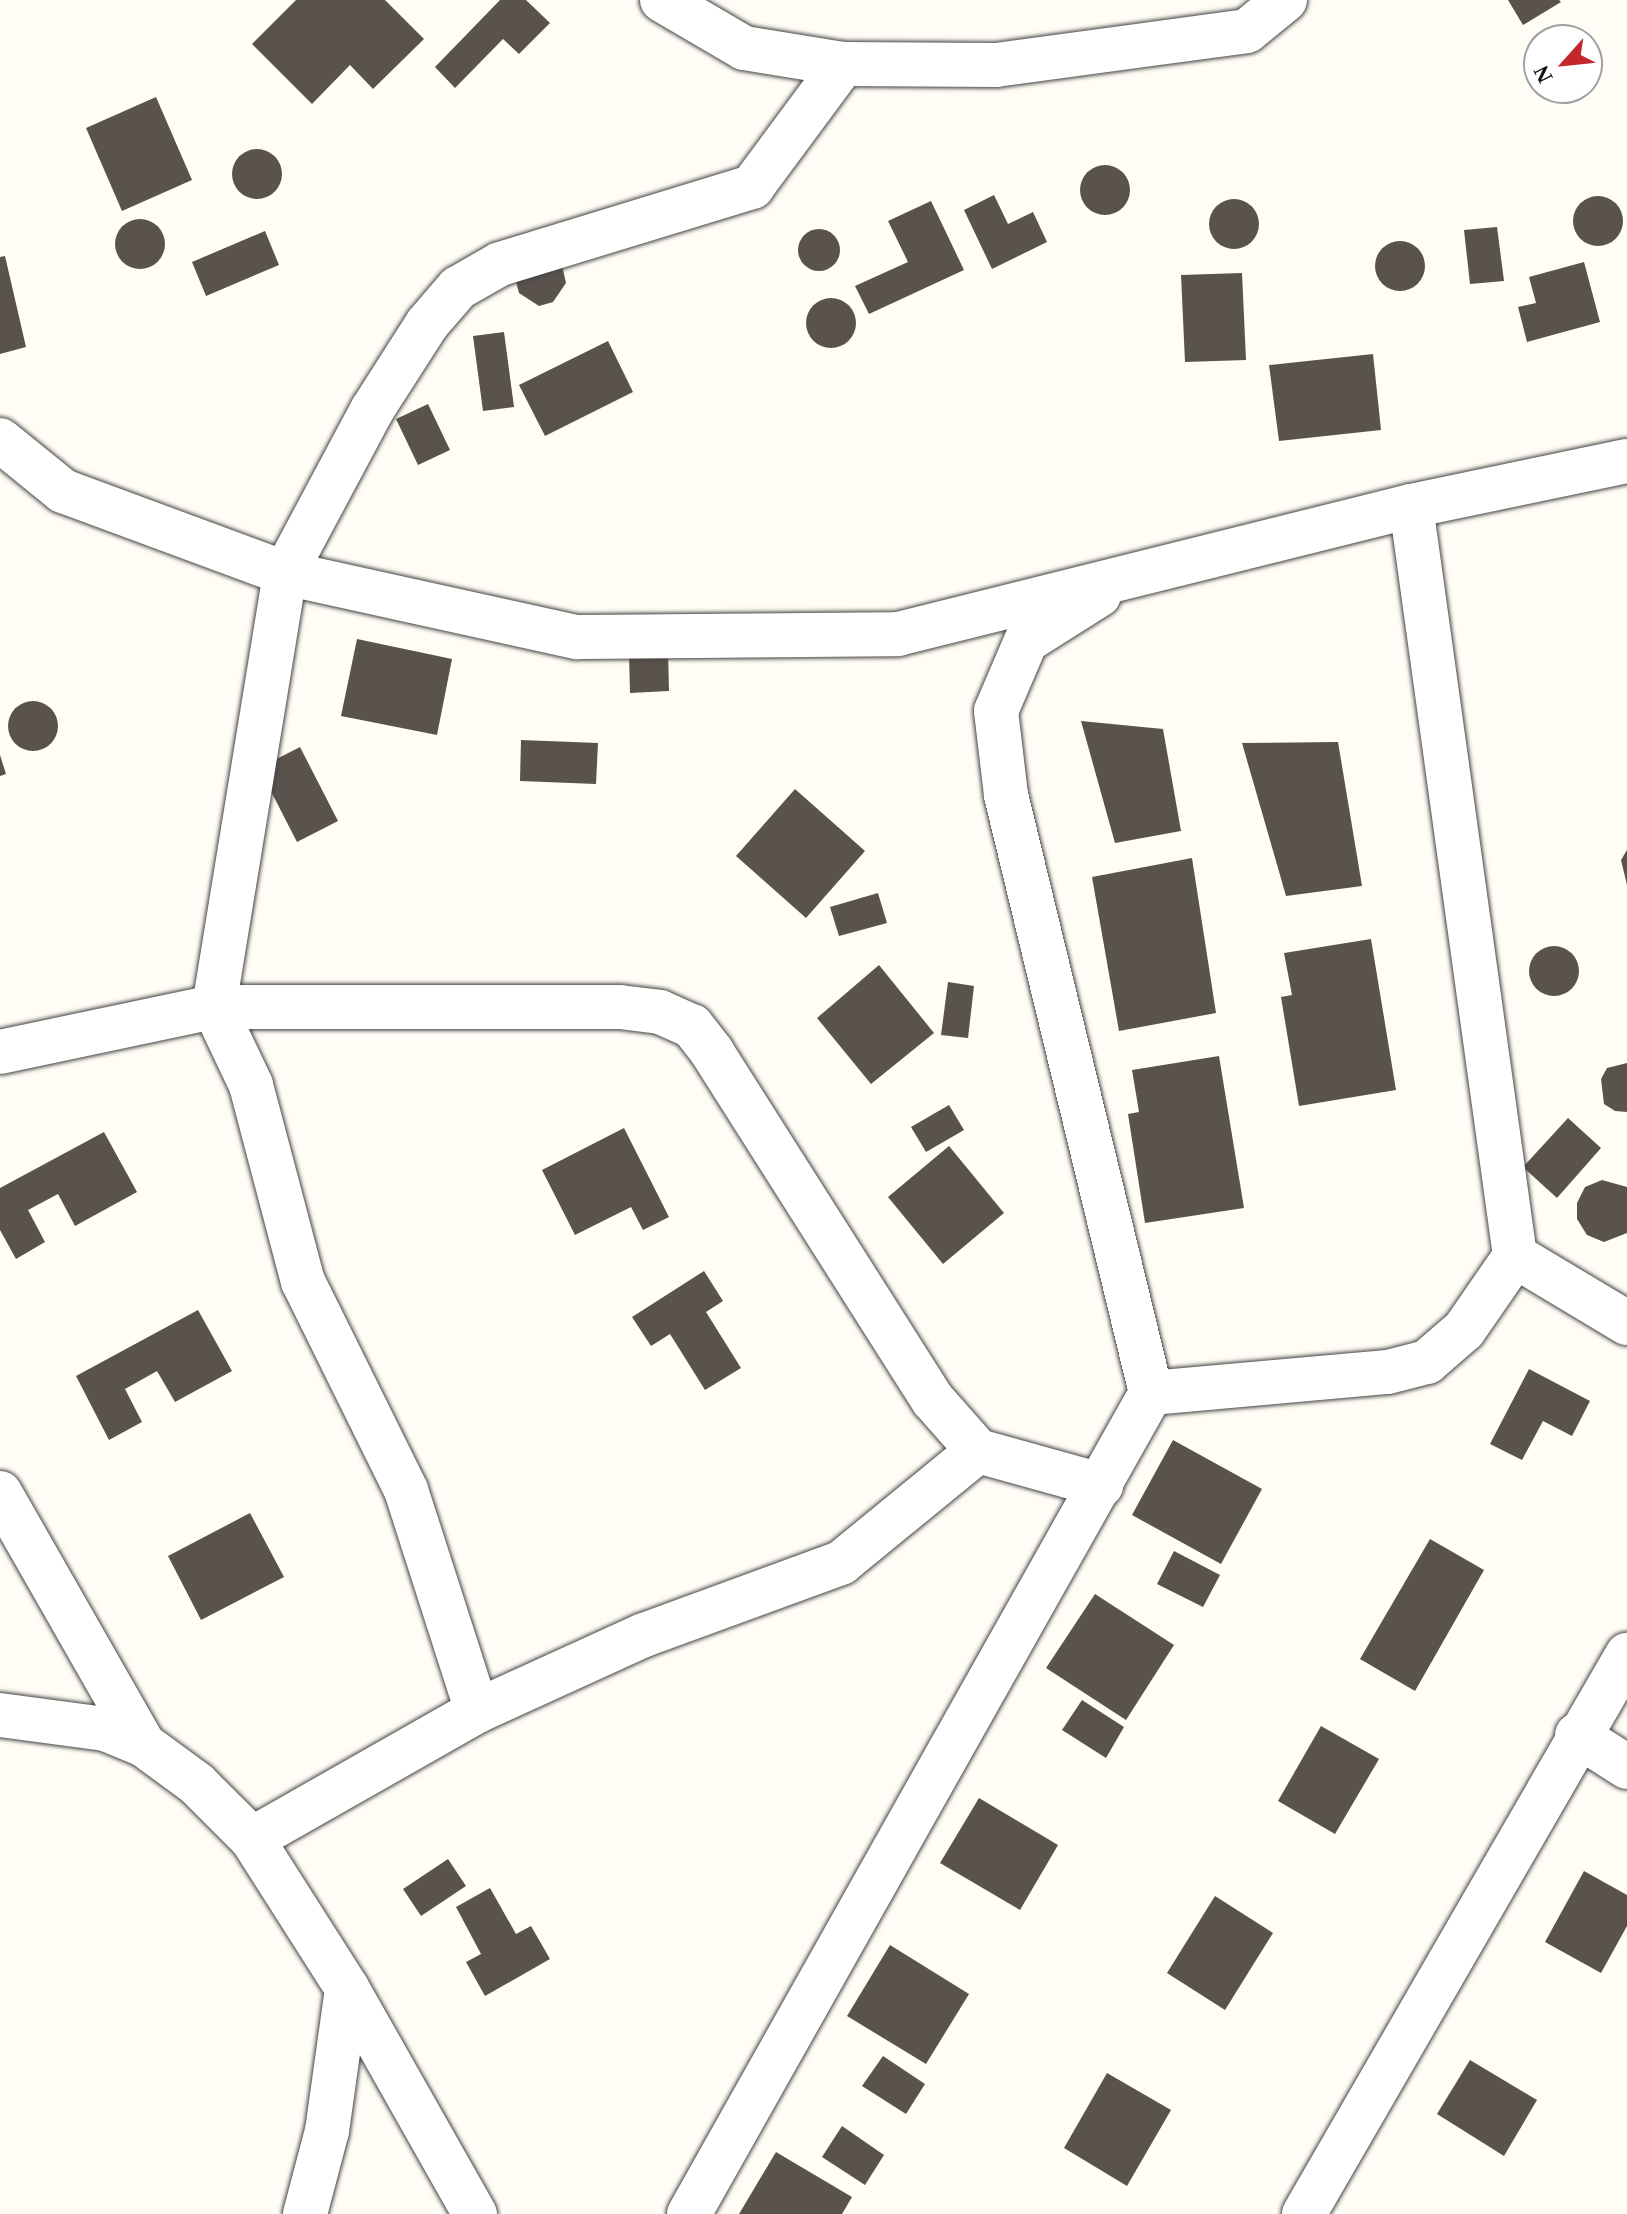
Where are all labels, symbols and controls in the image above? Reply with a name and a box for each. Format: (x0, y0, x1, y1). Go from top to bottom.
north arrow (1523, 24, 1603, 104)
text: N (1528, 61, 1558, 87)

